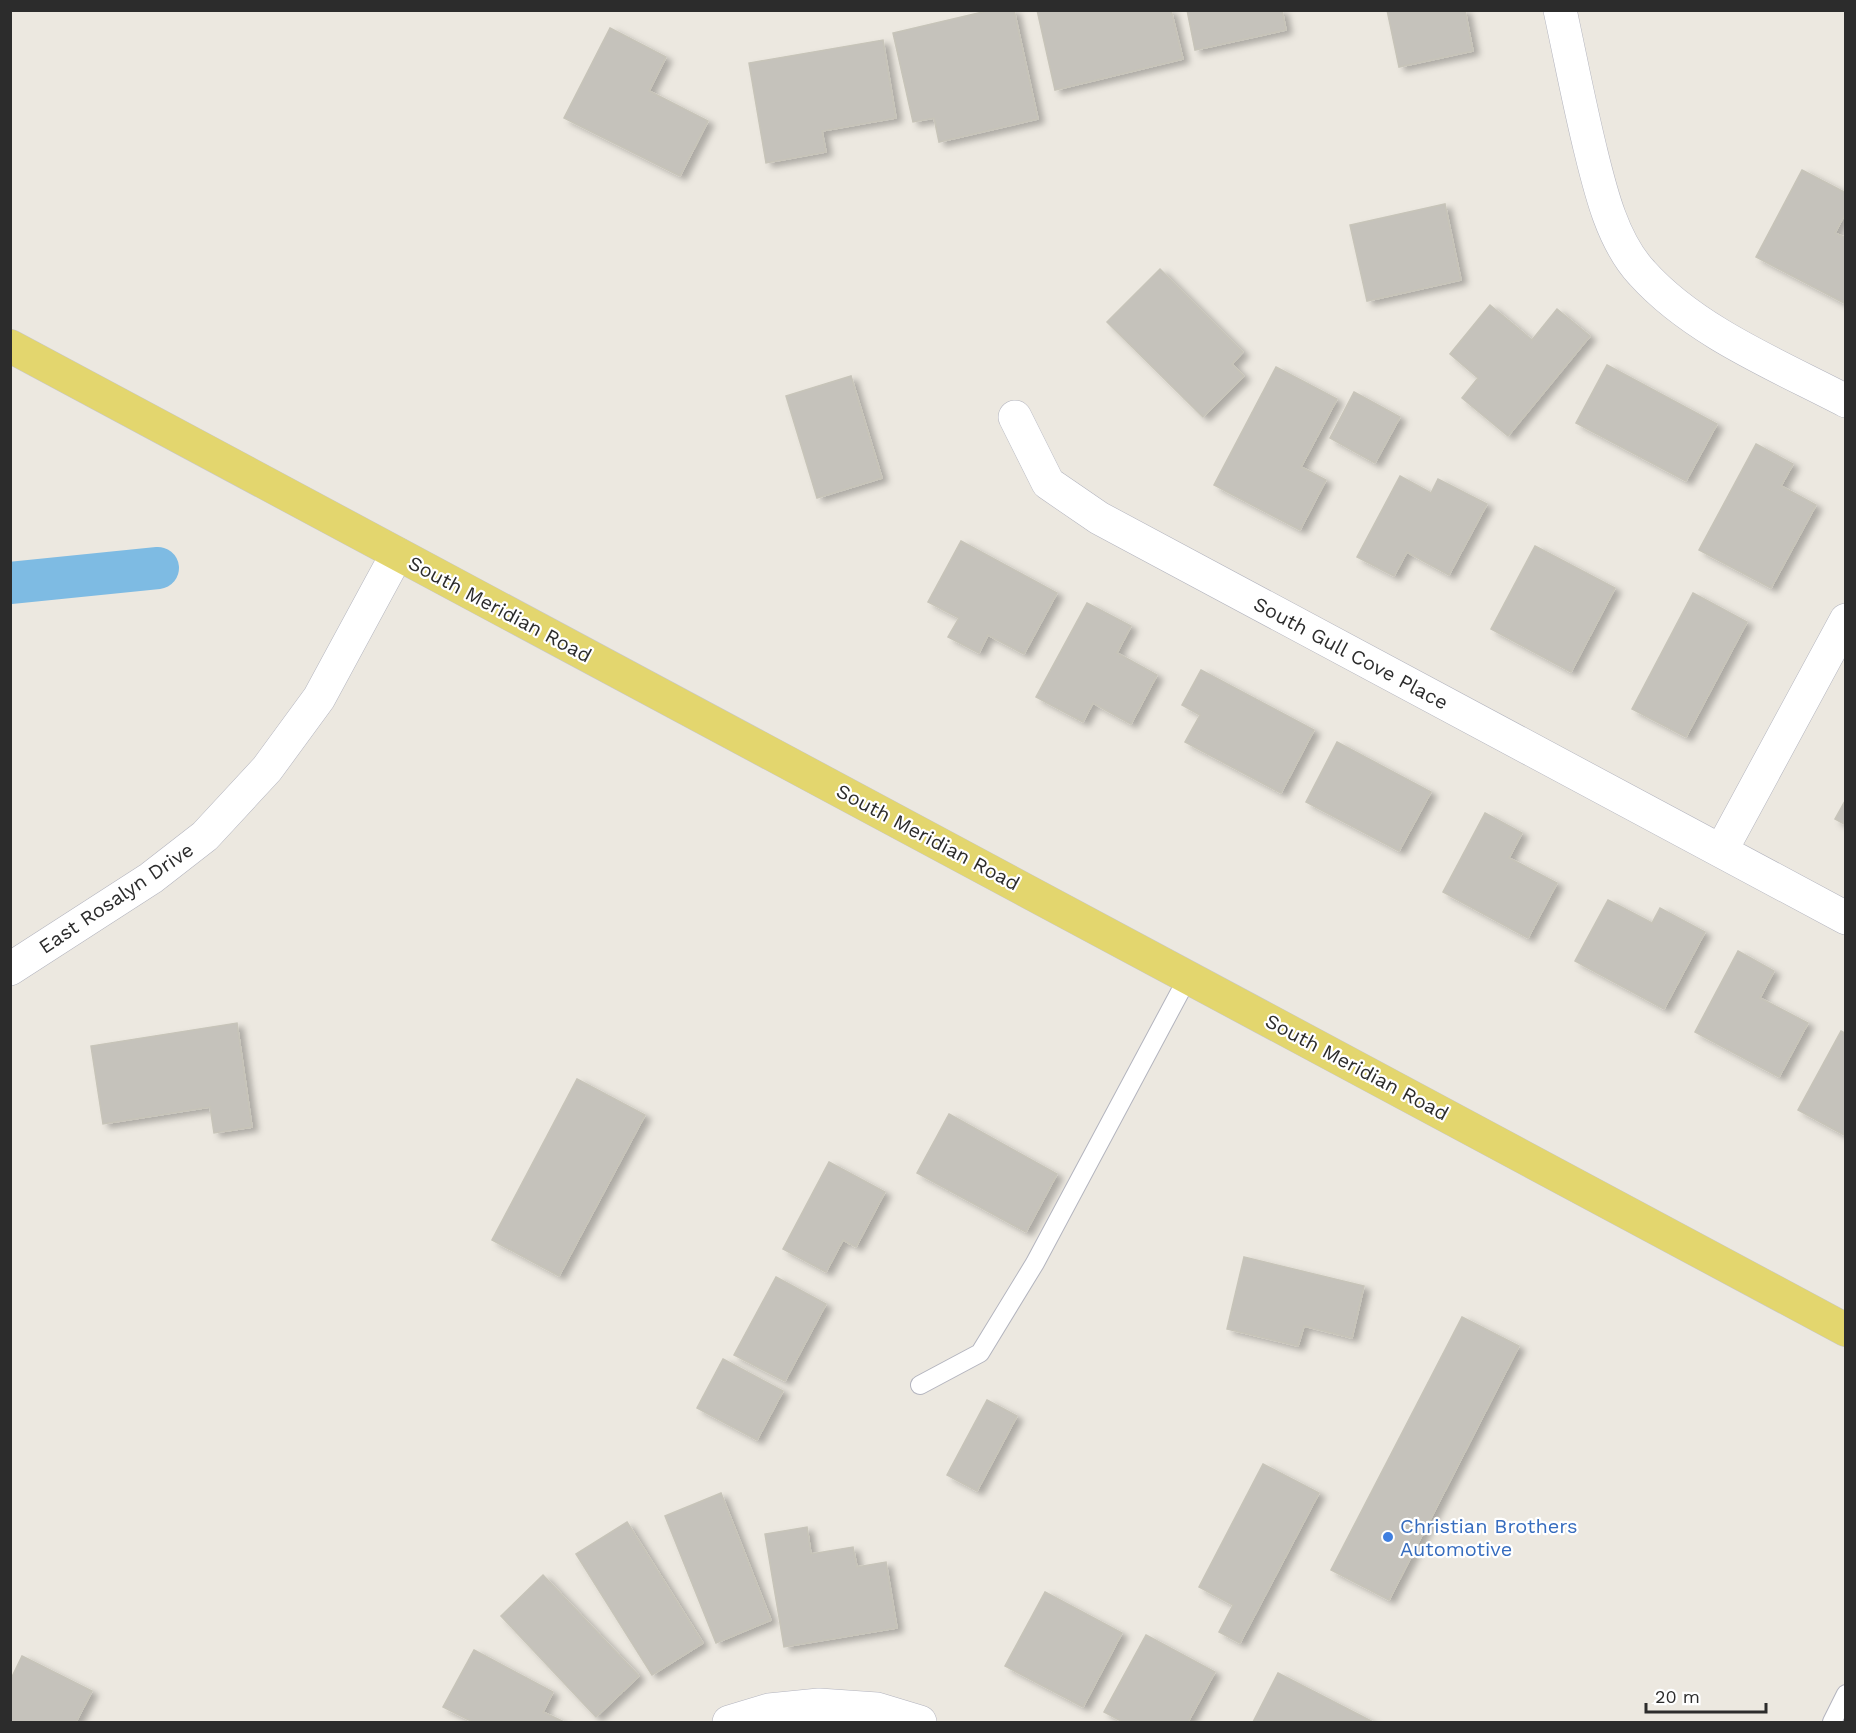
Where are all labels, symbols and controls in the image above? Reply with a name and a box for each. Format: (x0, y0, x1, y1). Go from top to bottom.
street label: South Meridian Road (404, 551, 596, 667)
street label: South Gull Cove Place (1250, 592, 1452, 714)
street label: South Meridian Road (832, 779, 1024, 895)
street label: East Rosalyn Drive (34, 837, 198, 959)
street label: South Meridian Road (1261, 1009, 1453, 1125)
place label: Christian Brothers Automotive (1400, 1514, 1578, 1561)
marker: Christian Brothers Automotive (1381, 1530, 1395, 1544)
scale bar (1646, 1676, 1766, 1714)
text: 20 m (1655, 1686, 1700, 1707)

